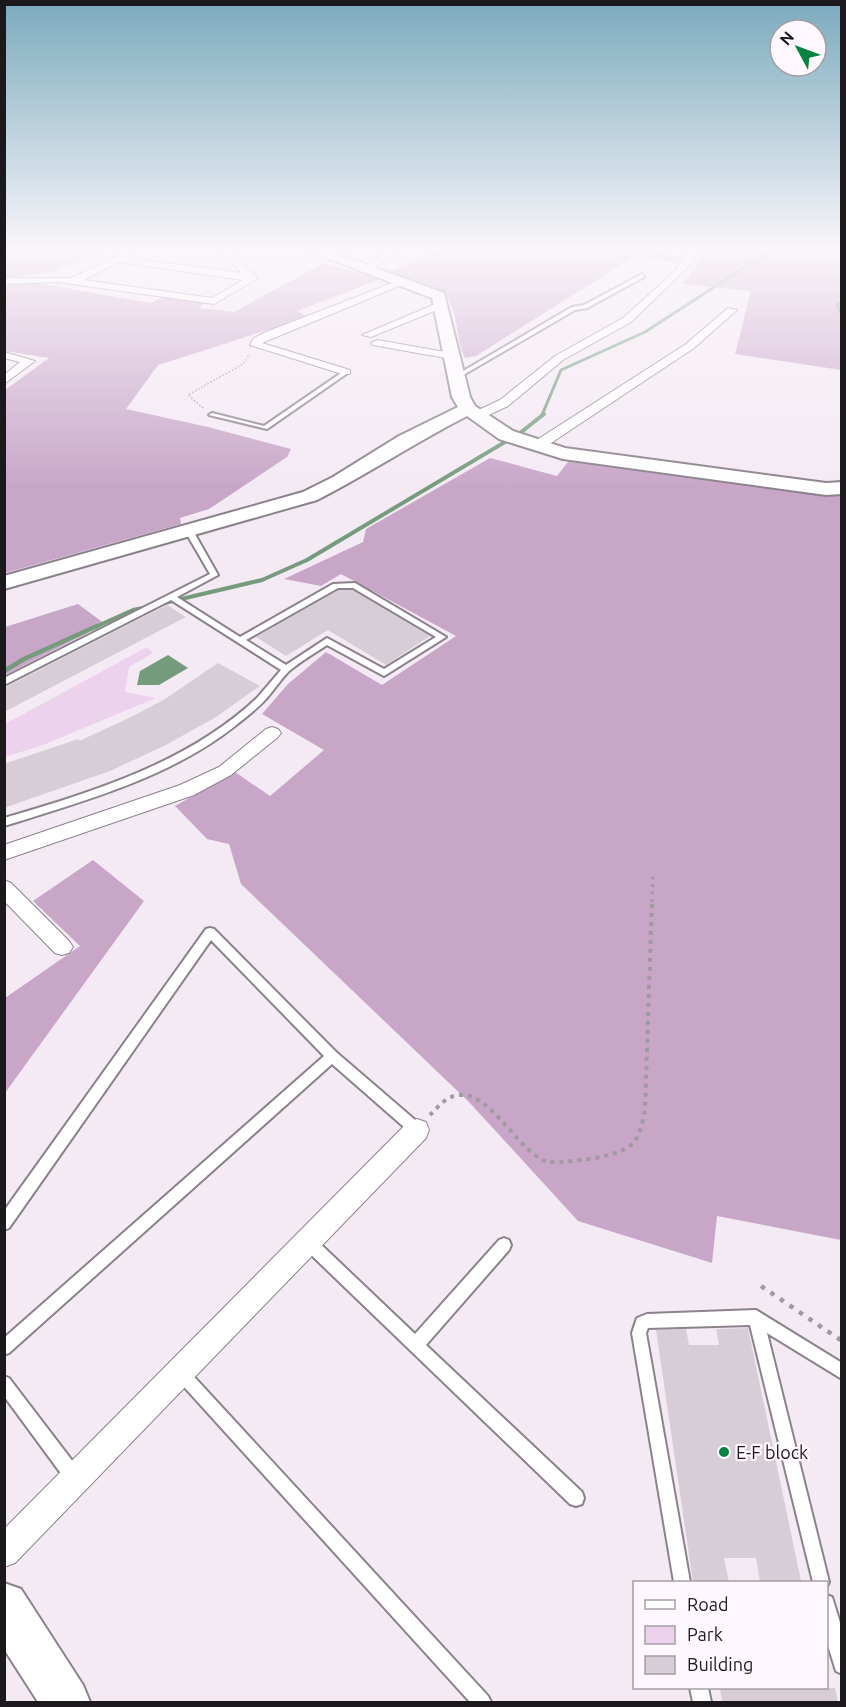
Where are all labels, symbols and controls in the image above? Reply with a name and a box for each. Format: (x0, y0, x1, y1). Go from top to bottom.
north arrow (768, 18, 828, 78)
text: N (776, 28, 797, 49)
place label: E-F block (736, 1442, 808, 1462)
marker: E-F block (717, 1445, 731, 1459)
legend (633, 1581, 828, 1689)
text: Road (687, 1594, 729, 1614)
text: Park (687, 1624, 723, 1644)
text: Building (687, 1654, 753, 1674)

